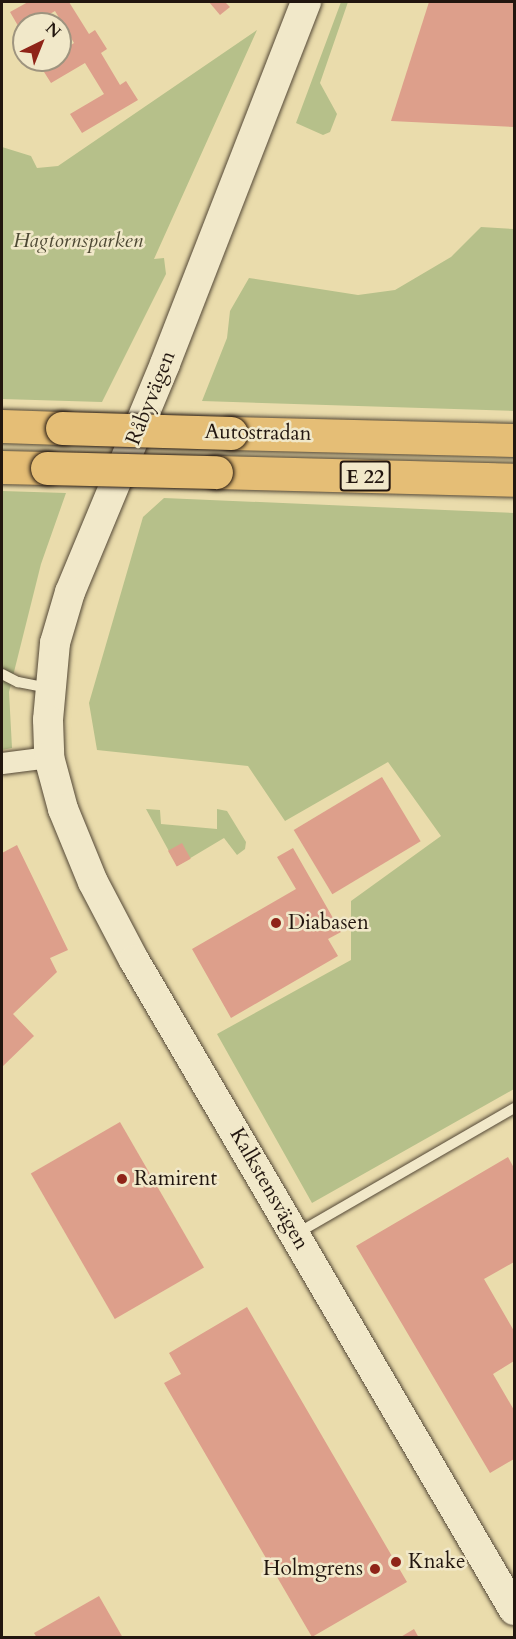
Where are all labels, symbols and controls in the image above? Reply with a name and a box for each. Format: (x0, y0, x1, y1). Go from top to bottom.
north arrow (12, 12, 72, 72)
text: N (40, 18, 65, 43)
park label: Hagtornsparken (13, 228, 143, 254)
street label: Råbyvägen (121, 347, 181, 449)
street label: Autostradan (204, 419, 312, 447)
road number: E 22 (340, 459, 391, 493)
place label: Diabasen (288, 910, 369, 936)
marker: Diabasen (269, 916, 283, 930)
street label: Kalkstensvägen (224, 1124, 314, 1254)
place label: Ramirent (134, 1166, 217, 1192)
marker: Ramirent (115, 1172, 129, 1186)
place label: Knake (408, 1549, 465, 1575)
marker: Knake (389, 1555, 403, 1569)
place label: Holmgrens (263, 1556, 363, 1582)
marker: Holmgrens (368, 1562, 382, 1576)

